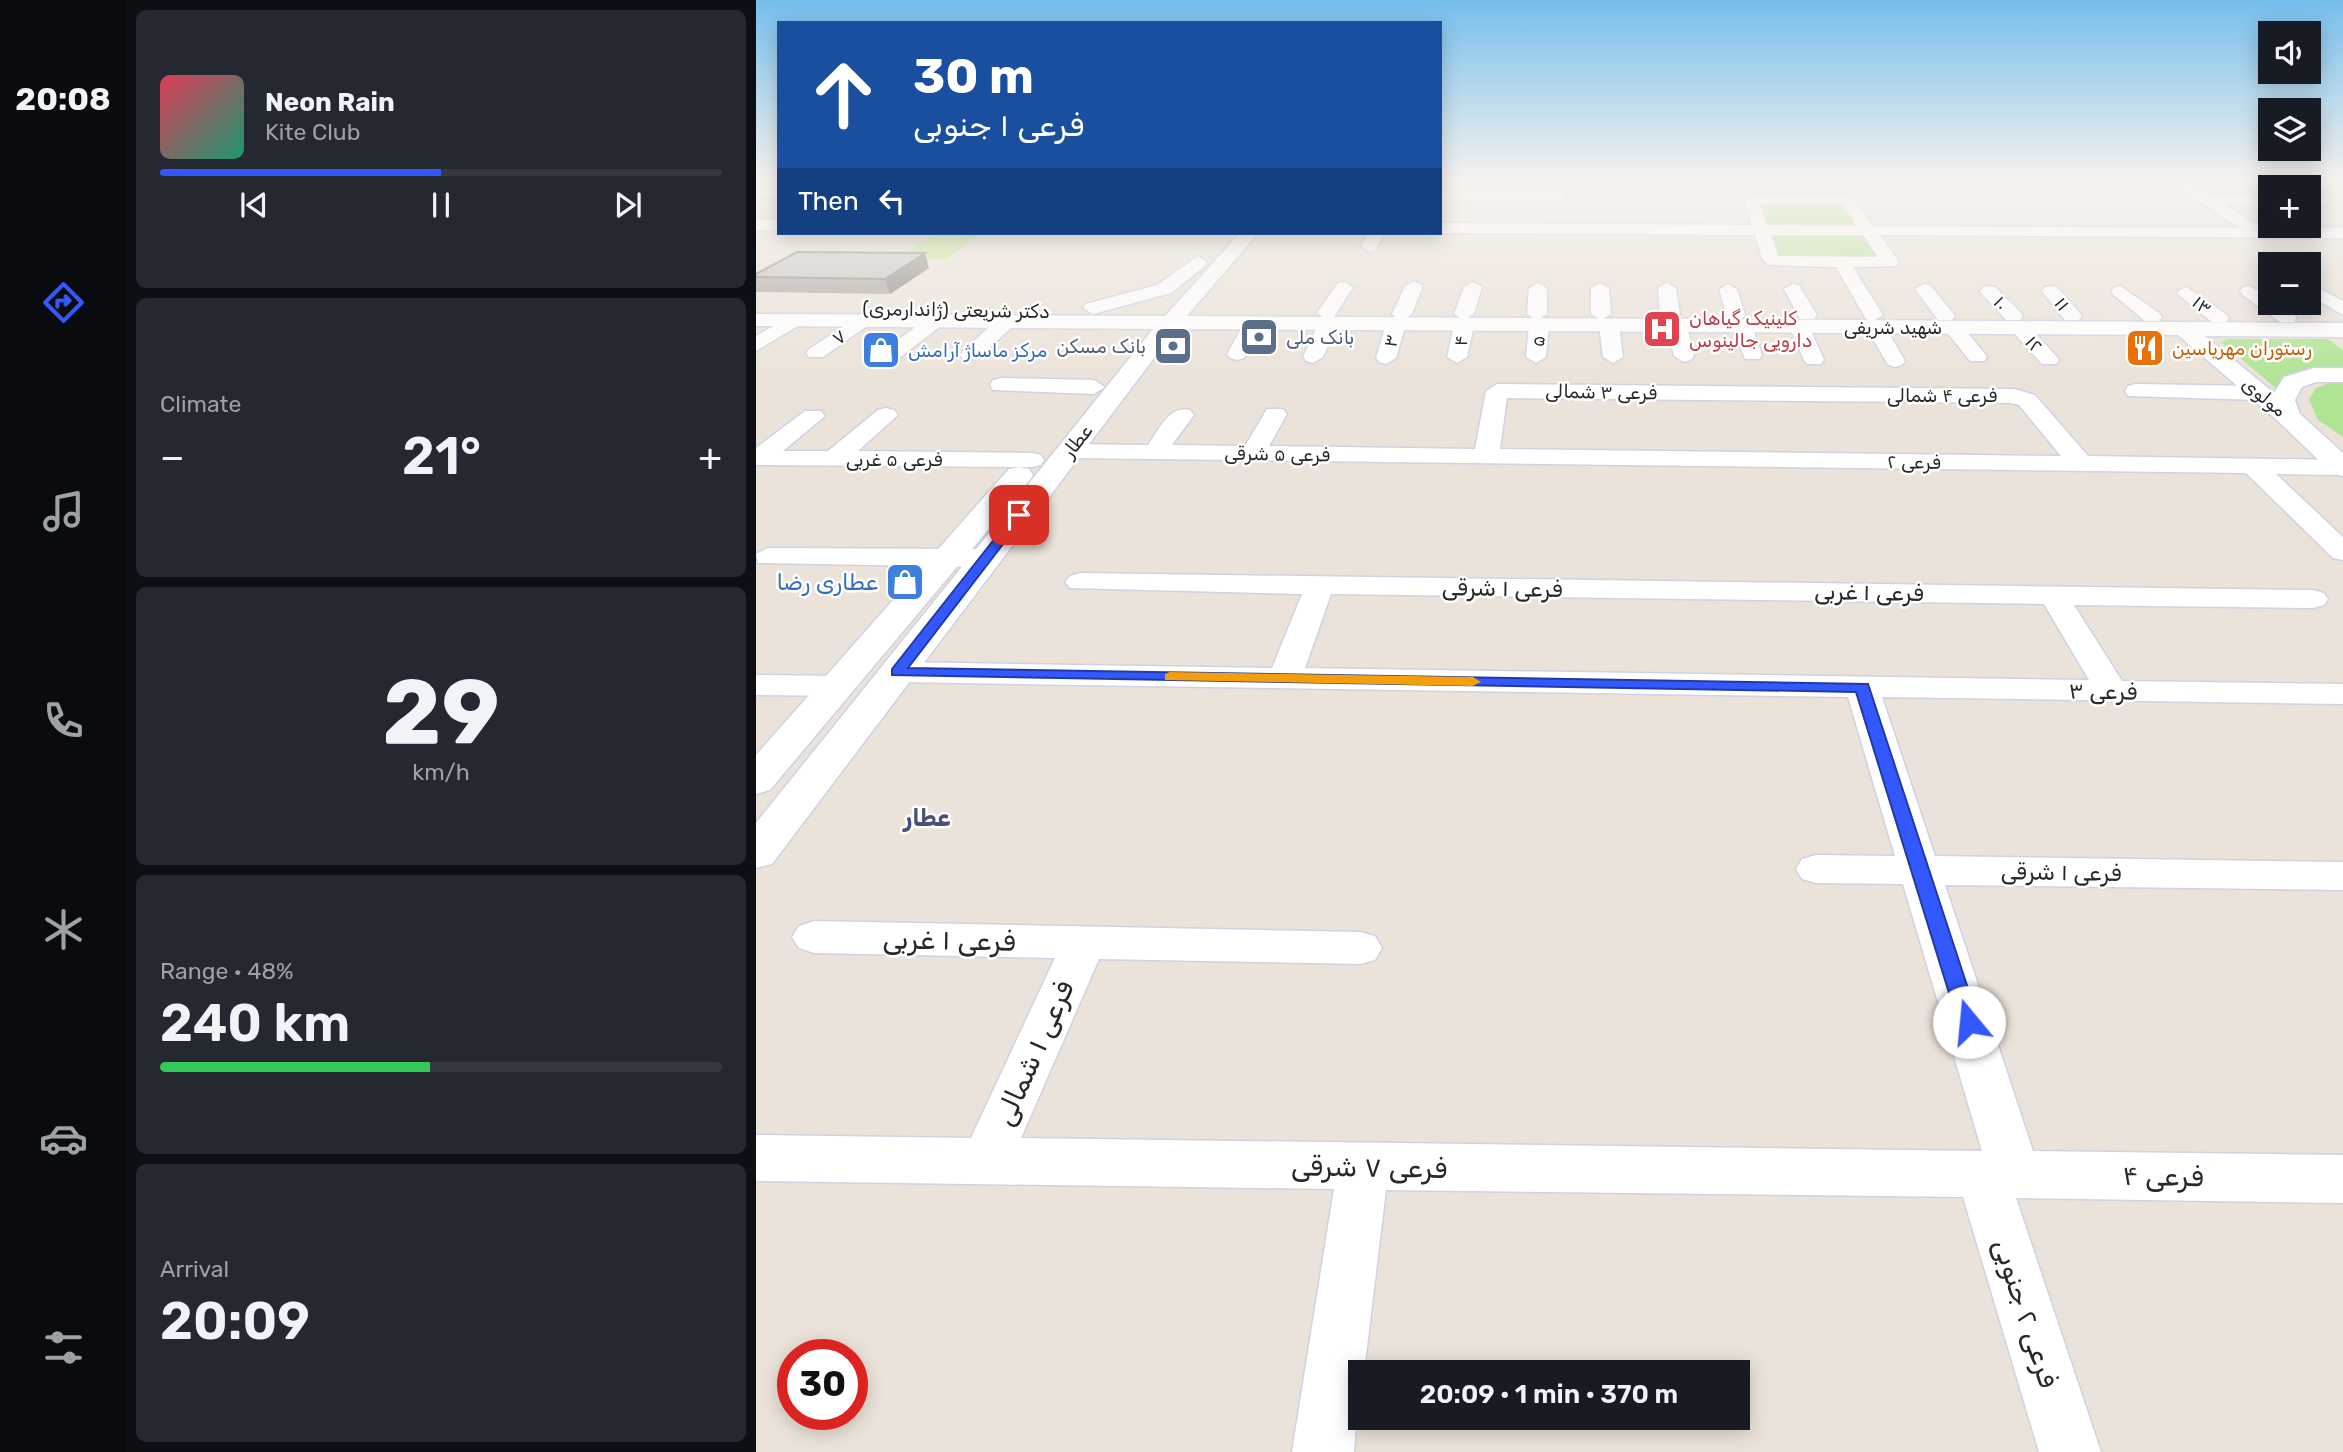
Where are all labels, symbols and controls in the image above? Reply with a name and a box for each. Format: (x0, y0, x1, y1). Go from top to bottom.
map controls (2258, 21, 2321, 315)
button: sound (2258, 21, 2321, 84)
text: 30 m (913, 47, 1034, 105)
icon: ahead (798, 49, 889, 140)
text: 20:08 (15, 80, 111, 118)
text: Neon Rain (265, 87, 395, 118)
button: layers (2258, 98, 2321, 161)
text: فرعی ۱ جنوبی (913, 106, 1084, 144)
text: Kite Club (265, 118, 360, 146)
button: + (2258, 175, 2321, 238)
icon: left (873, 182, 911, 220)
icon: previous (235, 186, 273, 224)
icon: pause (422, 186, 460, 224)
icon: next (609, 186, 647, 224)
text: Then (798, 186, 859, 217)
button: − (2258, 252, 2321, 315)
icon: directions (39, 278, 88, 327)
street label: ۱۳ (2188, 290, 2216, 320)
street label: ۱۰ (1989, 291, 2013, 315)
street label: ۱۱ (2049, 292, 2075, 316)
street label: دکتر شریعتی (ژاندارمری) (862, 297, 1050, 323)
place label: کلینیک گیاهان دارویی جالینوس (1689, 307, 1812, 352)
hospital icon: کلینیک گیاهان دارویی جالینوس (1641, 308, 1683, 350)
bank icon: بانک ملی (1238, 316, 1280, 358)
street label: شهید شریفی (1844, 316, 1942, 339)
street label: ۷ (827, 324, 851, 350)
bank icon: بانک مسکن (1152, 325, 1194, 367)
place label: بانک ملی (1286, 326, 1354, 349)
restaurant icon: رستوران مهریاسین (2124, 327, 2166, 369)
shop icon: مرکز ماساژ آرامش (860, 329, 902, 371)
street label: ۱۲ (2020, 331, 2048, 357)
street label: ۳ (1378, 332, 1404, 350)
street label: ۴ (1449, 334, 1473, 348)
street label: ۵ (1526, 334, 1550, 348)
place label: بانک مسکن (1057, 335, 1146, 358)
place label: رستوران مهریاسین (2172, 337, 2312, 360)
place label: مرکز ماساژ آرامش (908, 339, 1047, 362)
street label: مولوی (2237, 372, 2291, 422)
street label: فرعی ۳ شمالی (1545, 380, 1657, 404)
street label: فرعی ۴ شمالی (1887, 384, 1997, 407)
text: Climate (160, 390, 241, 418)
street label: عطار (1056, 420, 1097, 463)
text: 21° (402, 425, 481, 487)
text: − (160, 434, 185, 480)
text: + (698, 434, 722, 480)
street label: فرعی ۵ شرقی (1224, 442, 1330, 466)
street label: فرعی ۵ غربی (846, 448, 942, 471)
street label: فرعی ۲ (1887, 450, 1941, 474)
pin (989, 485, 1049, 545)
icon: music (39, 487, 88, 536)
icon: arrive (1000, 496, 1038, 534)
shop icon: عطاری رضا (884, 561, 926, 603)
place label: عطاری رضا (776, 568, 878, 596)
street label: فرعی ۱ شرقی (1441, 573, 1563, 603)
street label: فرعی ۱ غربی (1814, 577, 1924, 607)
text: 29 (382, 658, 500, 766)
street label: فرعی ۳ (2068, 676, 2138, 706)
icon: phone (39, 696, 88, 745)
text: km/h (412, 758, 470, 786)
district label: عطار (902, 804, 950, 832)
street label: فرعی ۱ شرقی (2000, 857, 2122, 887)
icon: climate (39, 905, 88, 954)
street label: فرعی ۱ غربی (882, 922, 1016, 958)
text: Range · 48% (160, 957, 294, 985)
street label: فرعی ۱ شمالی (987, 975, 1081, 1131)
position arrow (1932, 985, 2006, 1059)
text: 240 km (160, 992, 350, 1054)
icon: car (39, 1114, 88, 1163)
street label: فرعی ۷ شرقی (1291, 1149, 1447, 1185)
street label: فرعی ۴ (2122, 1159, 2204, 1193)
street label: فرعی ۲ جنوبی (1986, 1234, 2066, 1392)
text: Arrival (160, 1255, 229, 1283)
text: 20:09 (160, 1290, 310, 1352)
icon: filters (39, 1323, 88, 1372)
speed limit sign: 30 (777, 1339, 868, 1430)
text: 20:09 · 1 min · 370 m (1420, 1379, 1678, 1410)

